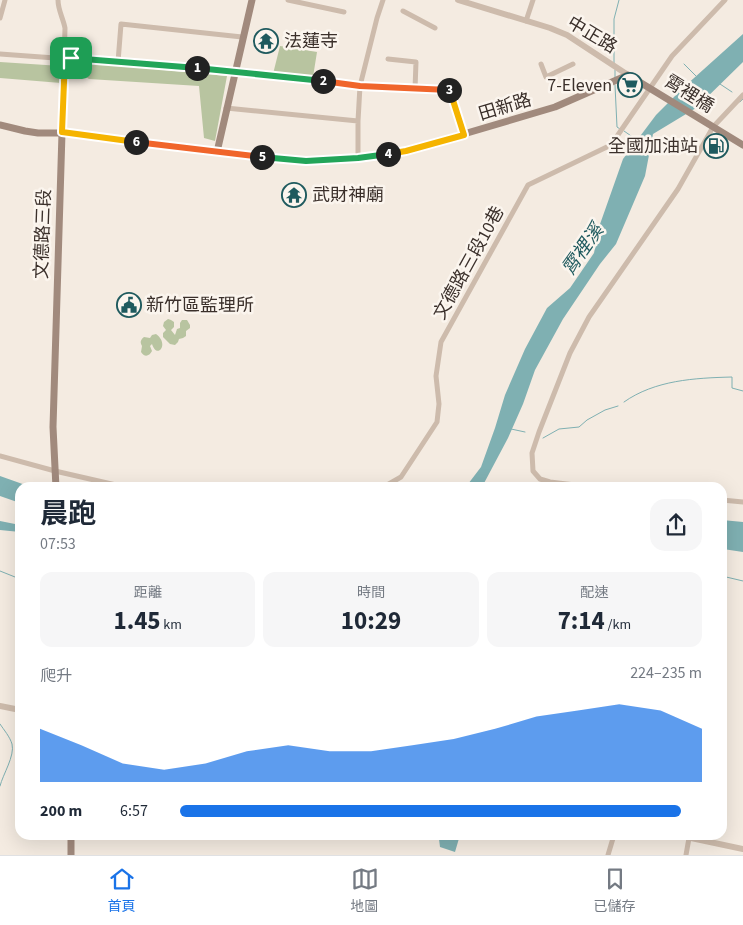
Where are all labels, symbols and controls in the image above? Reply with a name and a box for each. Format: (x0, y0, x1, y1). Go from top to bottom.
street label: 中正路 (562, 10, 622, 60)
temple icon: 法蓮寺 (253, 28, 279, 54)
place label: 法蓮寺 (284, 29, 338, 54)
pin (50, 37, 92, 79)
icon: arrive (57, 44, 85, 72)
pin: 1 (184, 56, 210, 80)
text: 1 (194, 58, 201, 78)
pin: 2 (310, 68, 336, 94)
street label: 霄裡橋 (659, 69, 719, 119)
text: 2 (320, 71, 327, 91)
supermarket icon: 7-Eleven (617, 72, 643, 98)
place label: 7-Eleven (547, 73, 612, 98)
pin: 3 (436, 78, 462, 102)
text: 3 (446, 80, 453, 100)
street label: 田新路 (476, 87, 534, 127)
pin: 6 (124, 130, 148, 154)
text: 6 (133, 132, 140, 152)
fuel station icon: 全國加油站 (703, 133, 729, 159)
place label: 全國加油站 (608, 134, 698, 159)
pin: 4 (376, 142, 400, 166)
pin: 5 (250, 144, 274, 170)
text: 4 (385, 144, 392, 164)
text: 5 (259, 147, 266, 167)
temple icon: 武財神廟 (281, 182, 307, 208)
place label: 武財神廟 (312, 183, 384, 208)
street label: 文德路三段 (29, 189, 57, 279)
street label: 文德路三段10巷 (428, 202, 510, 324)
water label: 霄裡溪 (556, 216, 612, 281)
public building icon: 新竹區監理所 (116, 292, 142, 318)
place label: 新竹區監理所 (146, 293, 254, 318)
text: 晨跑 (40, 494, 96, 534)
button: share (650, 499, 702, 551)
text: 07:53 (40, 533, 76, 555)
text: 距離 (134, 583, 162, 603)
text: 時間 (357, 583, 385, 603)
text: 配速 (580, 583, 608, 603)
text: 1.45 (113, 603, 161, 639)
text: 10:29 (341, 603, 401, 639)
text: 7:14 (558, 603, 605, 639)
text: km (161, 615, 182, 635)
text: /km (605, 615, 631, 635)
text: 224–235 m (630, 662, 702, 684)
text: 爬升 (40, 665, 72, 687)
text: 200 m (40, 800, 82, 822)
text: 6:57 (120, 800, 148, 822)
tab: 首頁 (108, 865, 136, 917)
tab: 地圖 (351, 865, 379, 917)
tab: 已儲存 (594, 865, 636, 917)

